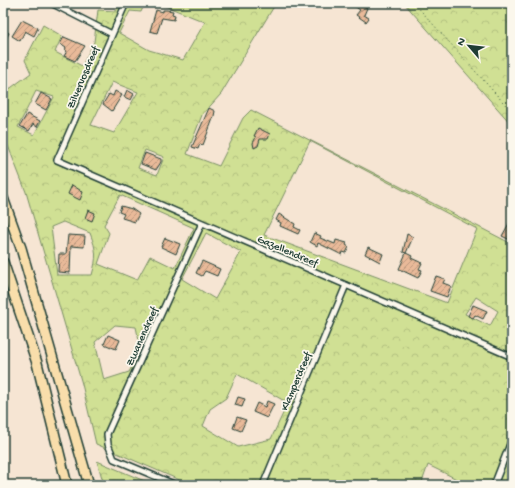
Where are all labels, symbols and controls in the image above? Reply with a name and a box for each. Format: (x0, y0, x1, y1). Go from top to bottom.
north arrow (449, 26, 489, 66)
text: N (455, 36, 469, 48)
street label: Zilvervosdreef (64, 43, 103, 111)
street label: Gazellendreef (255, 233, 321, 271)
street label: Zwanendreef (124, 304, 162, 368)
street label: Klamperdreef (278, 349, 315, 413)

